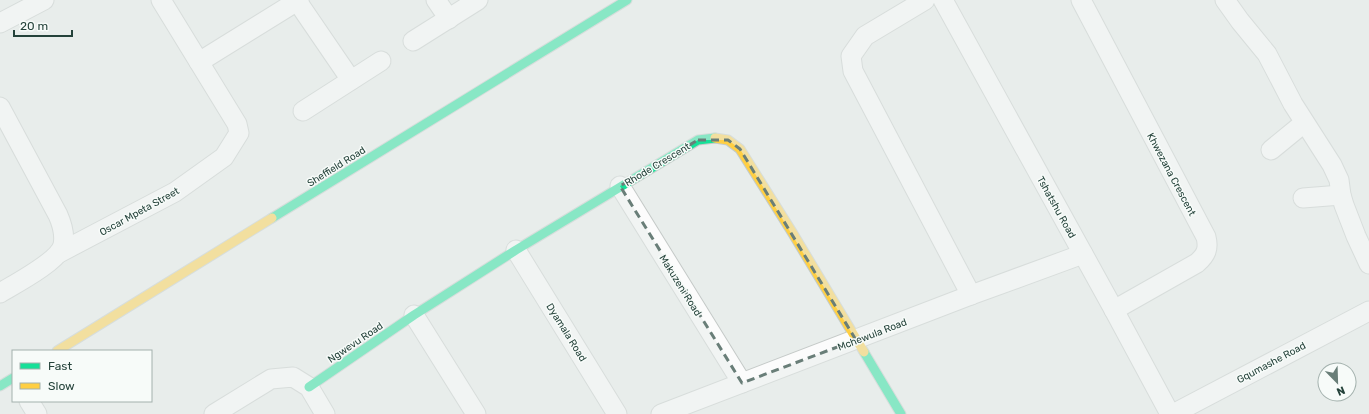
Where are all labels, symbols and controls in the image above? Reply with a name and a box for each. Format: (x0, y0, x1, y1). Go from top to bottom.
scale bar (14, 12, 72, 38)
text: 20 m (20, 19, 48, 33)
street label: Khwezana Crescent (1144, 131, 1198, 218)
street label: Rhode Crescent (623, 140, 693, 189)
street label: Sheffield Road (305, 144, 368, 190)
street label: Tshatshu Road (1034, 174, 1078, 241)
street label: Oscar Mpeta Street (98, 185, 181, 239)
street label: Makuzeni Road (657, 253, 704, 318)
street label: Dyamala Road (544, 301, 589, 364)
street label: Mchewula Road (836, 316, 909, 354)
street label: Ngwevu Road (326, 320, 385, 366)
street label: Gqumashe Road (1235, 340, 1308, 386)
legend (12, 350, 152, 402)
text: Fast (48, 359, 72, 373)
north arrow (1317, 362, 1357, 402)
text: Slow (48, 379, 75, 393)
text: N (1334, 383, 1347, 398)

